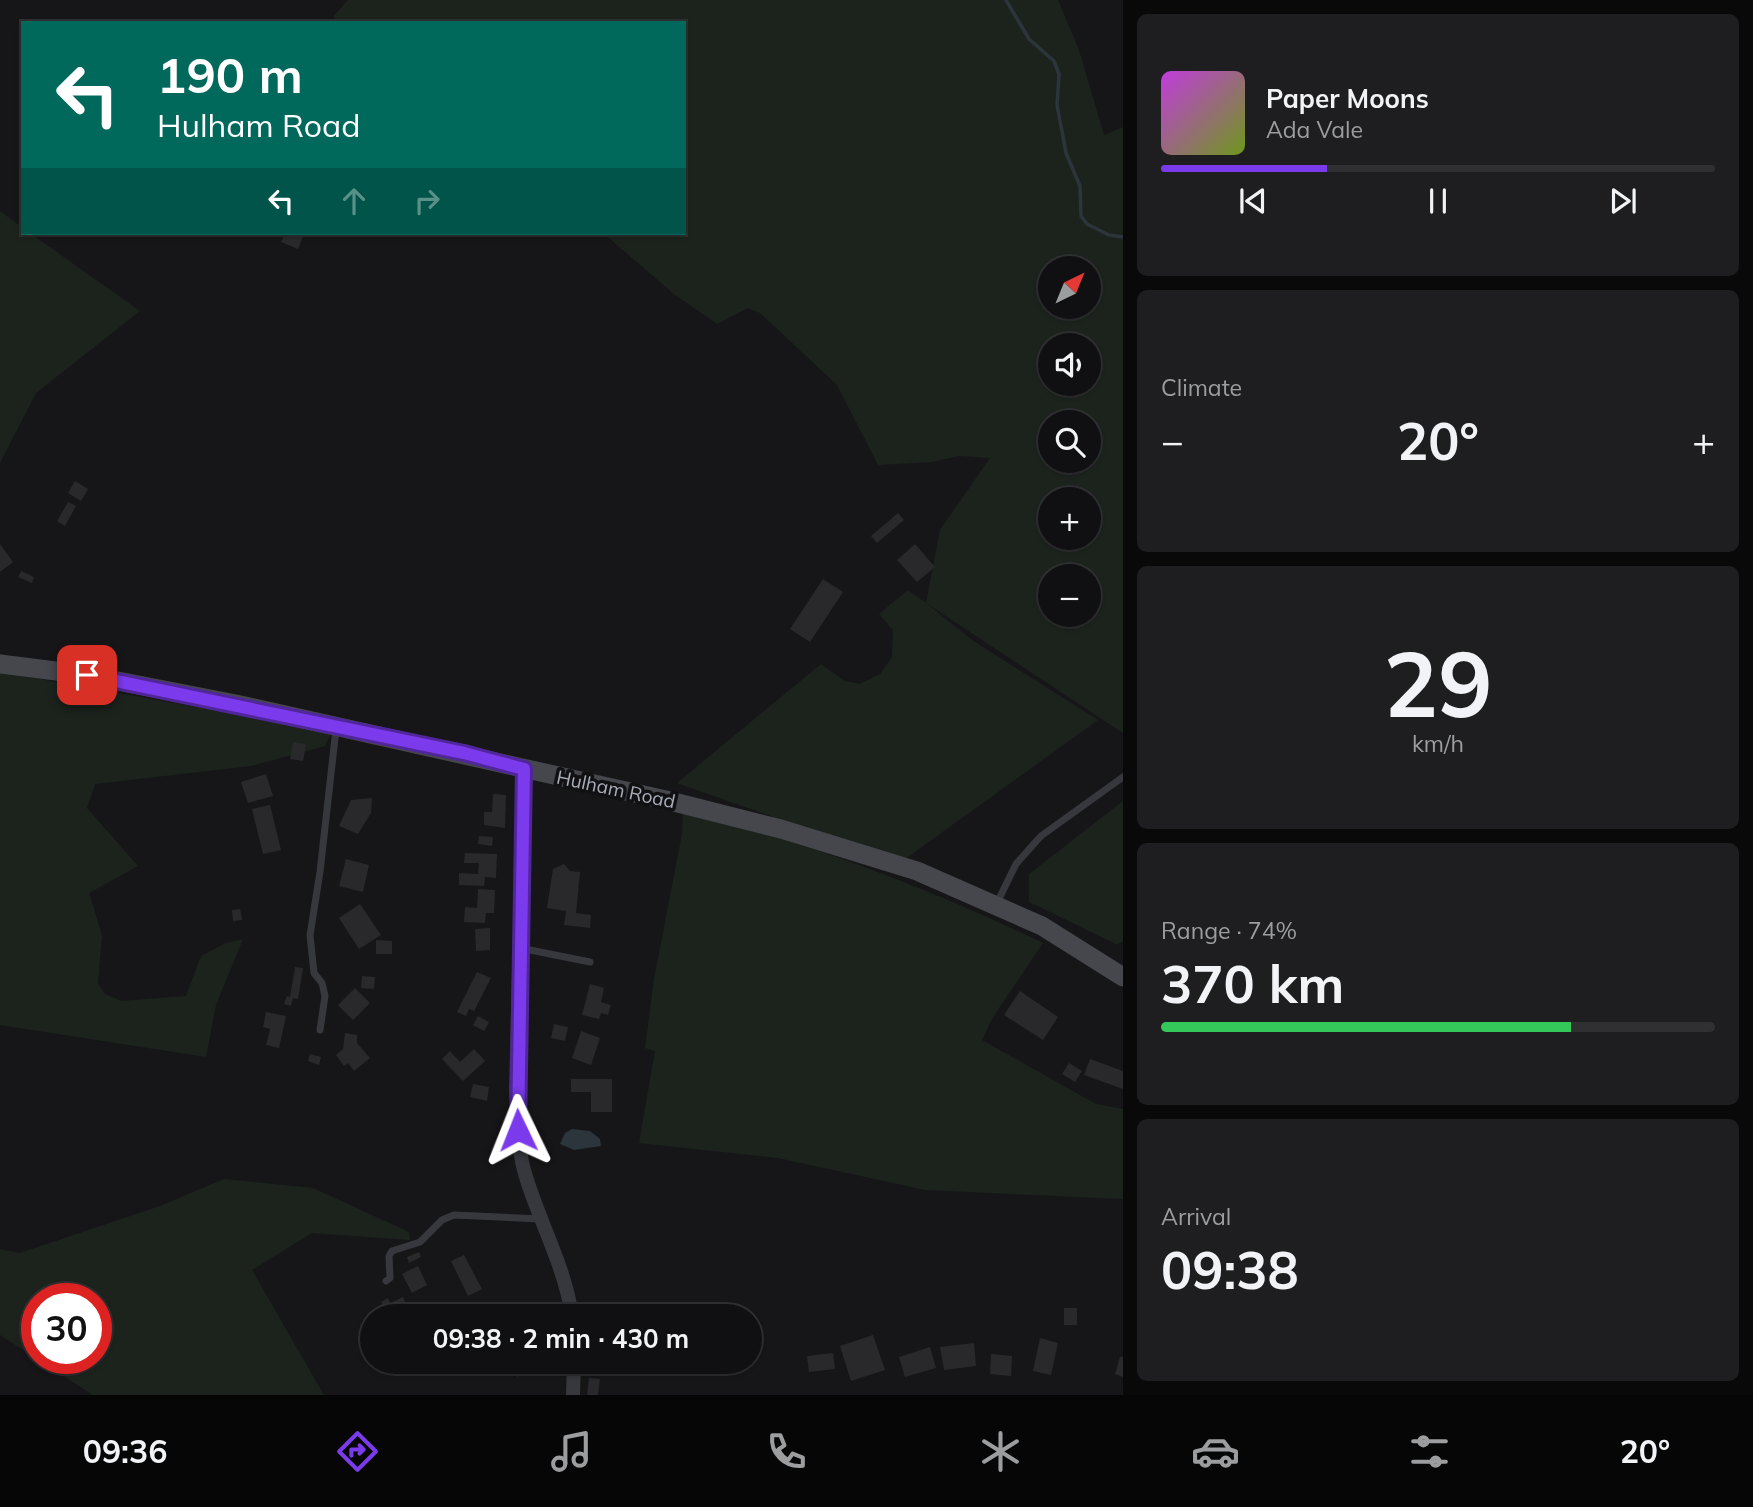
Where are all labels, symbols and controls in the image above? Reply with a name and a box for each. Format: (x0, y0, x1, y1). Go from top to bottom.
text: 190 m (157, 44, 303, 105)
icon: left (42, 49, 133, 140)
text: Paper Moons (1266, 82, 1429, 115)
text: Hulham Road (157, 105, 360, 145)
text: Ada Vale (1266, 115, 1363, 144)
icon: left (262, 182, 300, 220)
icon: ahead (335, 182, 373, 220)
icon: right (408, 182, 446, 220)
icon: previous (1234, 182, 1272, 220)
icon: pause (1419, 182, 1457, 220)
icon: next (1604, 182, 1642, 220)
north arrow (1038, 256, 1101, 318)
map controls (1038, 256, 1101, 627)
button: sound (1038, 333, 1101, 396)
text: Climate (1161, 373, 1242, 402)
text: 20° (1397, 408, 1479, 473)
button: search (1038, 410, 1101, 473)
text: − (1161, 417, 1184, 465)
text: + (1692, 417, 1715, 465)
button: + (1038, 487, 1101, 550)
button: − (1038, 564, 1101, 627)
text: 29 (1383, 626, 1493, 740)
pin (57, 645, 117, 705)
icon: arrive (68, 656, 106, 694)
text: km/h (1412, 729, 1464, 758)
street label: Hulham Road (554, 765, 678, 813)
text: Range · 74% (1161, 916, 1297, 945)
text: 370 km (1161, 951, 1344, 1016)
position arrow (481, 1093, 555, 1167)
text: Arrival (1161, 1202, 1231, 1231)
text: 09:38 (1161, 1237, 1299, 1302)
speed limit sign: 30 (21, 1283, 112, 1374)
text: 09:38 · 2 min · 430 m (433, 1322, 689, 1355)
icon: directions (333, 1427, 382, 1476)
icon: music (547, 1427, 596, 1476)
icon: phone (762, 1427, 811, 1476)
icon: climate (976, 1427, 1025, 1476)
icon: car (1191, 1427, 1240, 1476)
icon: filters (1405, 1427, 1454, 1476)
text: 09:36 (83, 1431, 167, 1471)
text: 20° (1620, 1431, 1670, 1471)

